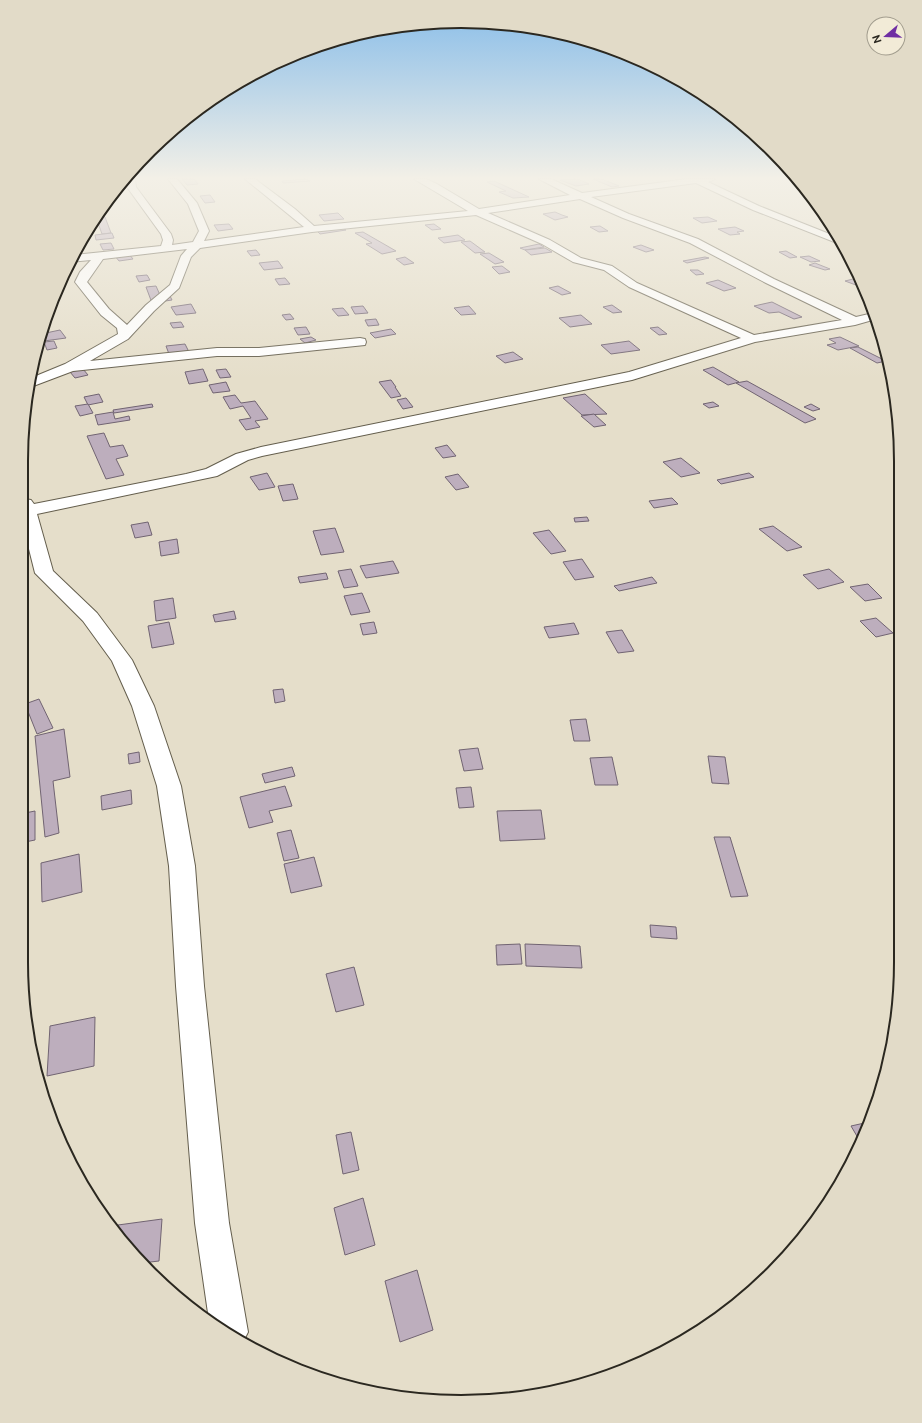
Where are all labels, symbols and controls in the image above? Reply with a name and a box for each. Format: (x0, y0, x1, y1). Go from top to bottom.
north arrow (866, 16, 906, 56)
text: N (870, 33, 884, 45)

